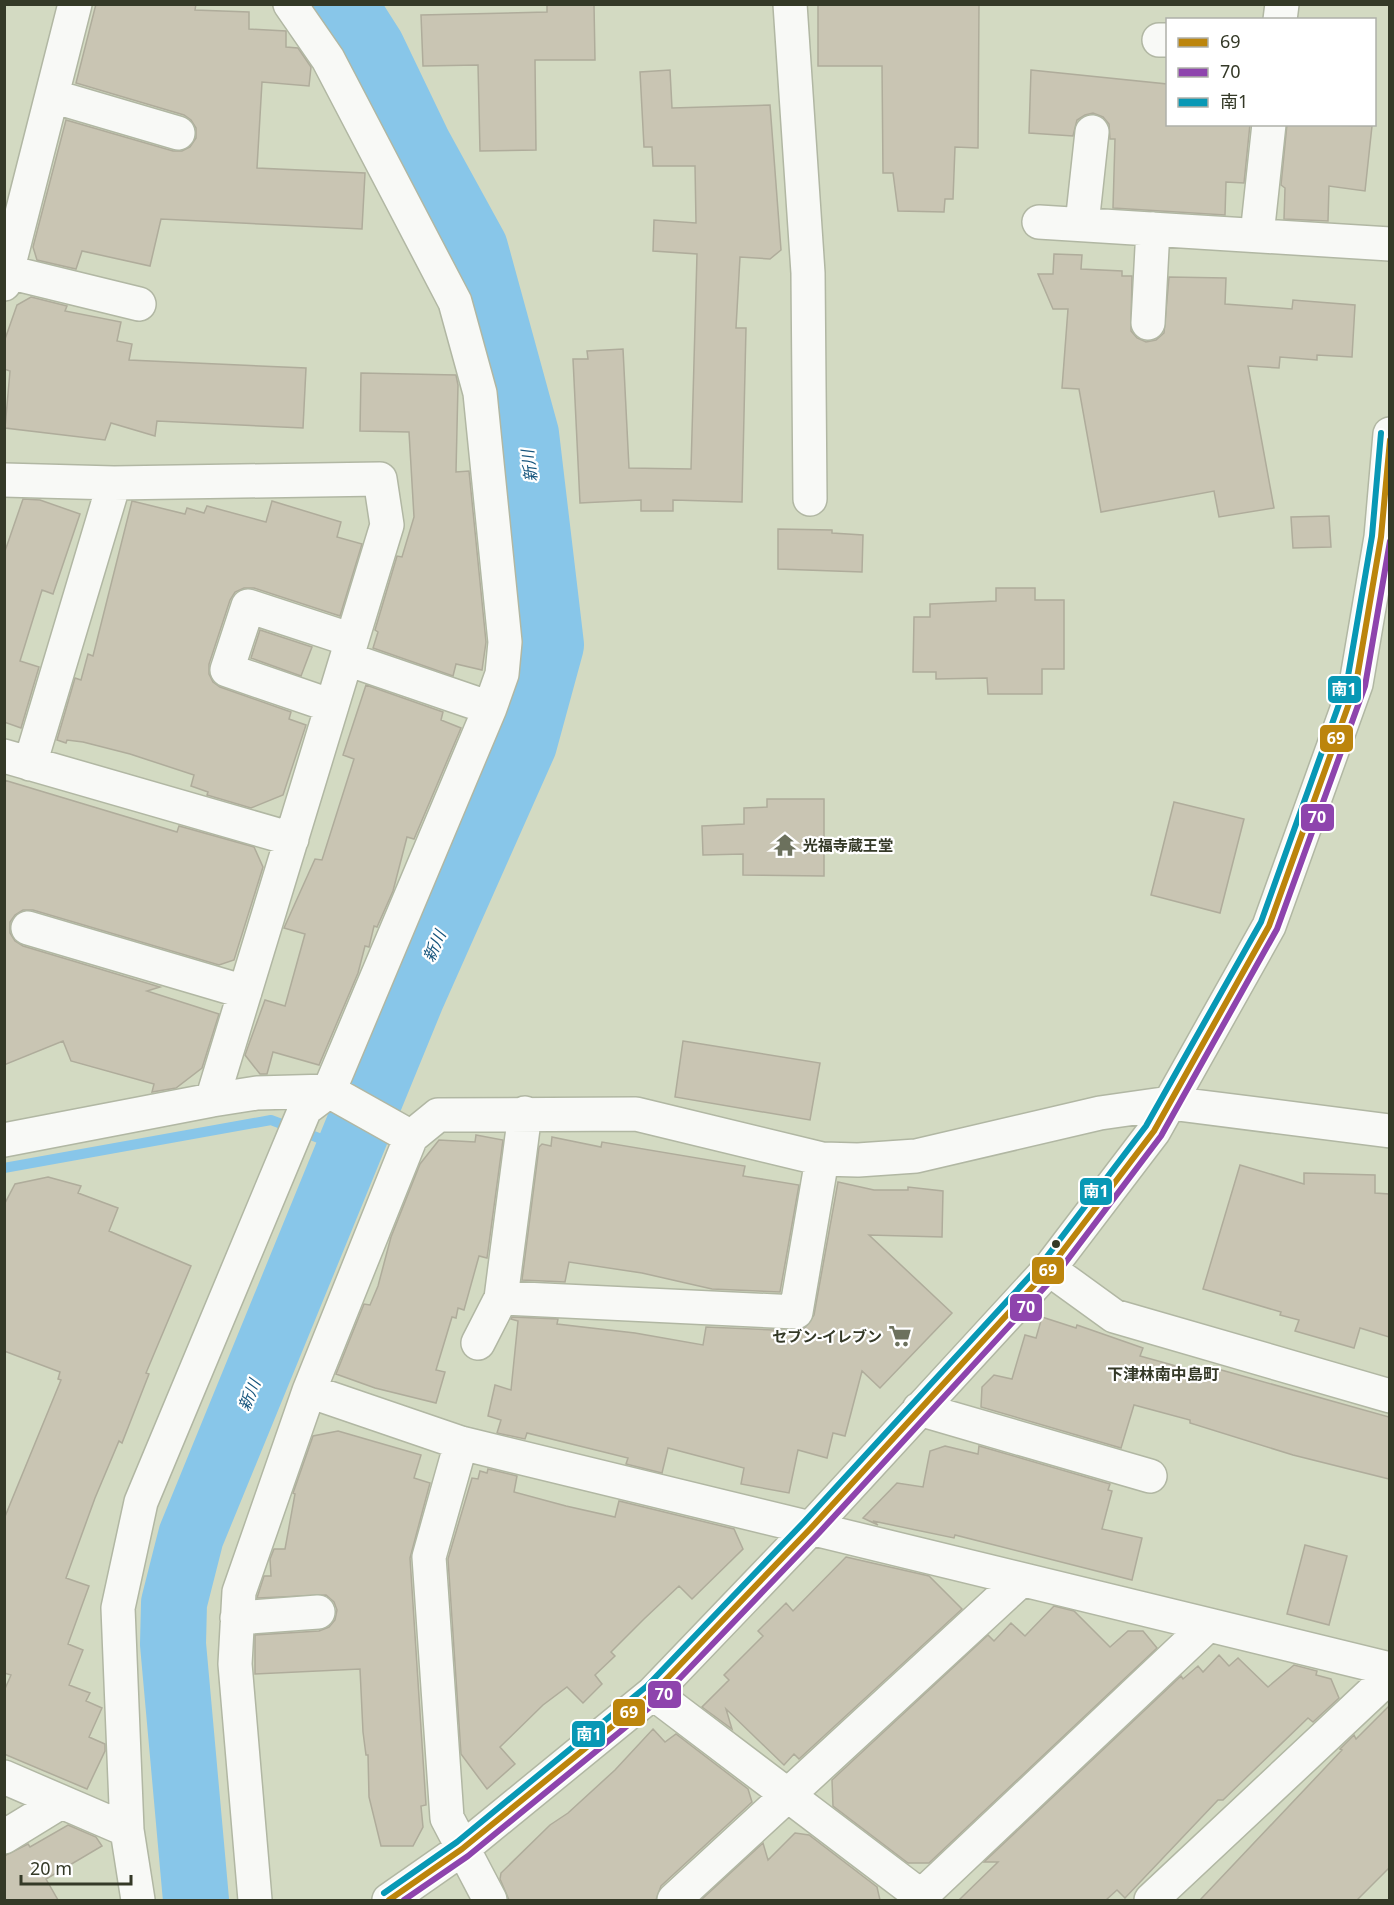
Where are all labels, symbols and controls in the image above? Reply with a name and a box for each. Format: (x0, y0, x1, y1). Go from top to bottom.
legend (1166, 18, 1376, 126)
text: 69 (1220, 29, 1241, 53)
text: 70 (1220, 59, 1241, 83)
text: 南1 (1220, 89, 1248, 113)
water label: 新川 (516, 447, 542, 483)
line badge: 南1 (1327, 675, 1362, 704)
text: 南1 (1331, 678, 1357, 700)
line badge: 69 (1319, 724, 1354, 753)
text: 69 (1327, 727, 1345, 749)
line badge: 70 (1300, 803, 1335, 832)
text: 70 (1308, 806, 1326, 828)
temple icon: 光福寺蔵王堂 (772, 832, 798, 858)
place label: 光福寺蔵王堂 (803, 835, 893, 855)
water label: 新川 (417, 925, 451, 965)
line badge: 南1 (1079, 1177, 1113, 1206)
text: 南1 (1083, 1180, 1109, 1202)
unlabelled marker (1050, 1238, 1062, 1250)
line badge: 69 (1031, 1256, 1065, 1285)
text: 69 (1039, 1259, 1057, 1281)
line badge: 70 (1009, 1293, 1043, 1322)
text: 70 (1017, 1296, 1035, 1318)
supermarket icon: セブン-イレブン (887, 1323, 913, 1349)
place label: セブン-イレブン (772, 1326, 882, 1346)
district label: 下津林南中島町 (1107, 1363, 1219, 1385)
water label: 新川 (233, 1374, 266, 1414)
line badge: 70 (647, 1680, 682, 1709)
text: 70 (655, 1683, 673, 1705)
line badge: 69 (612, 1698, 646, 1727)
text: 69 (620, 1701, 638, 1723)
line badge: 南1 (571, 1720, 606, 1748)
text: 南1 (576, 1723, 602, 1745)
scale bar (21, 1848, 130, 1886)
text: 20 m (30, 1856, 72, 1880)

